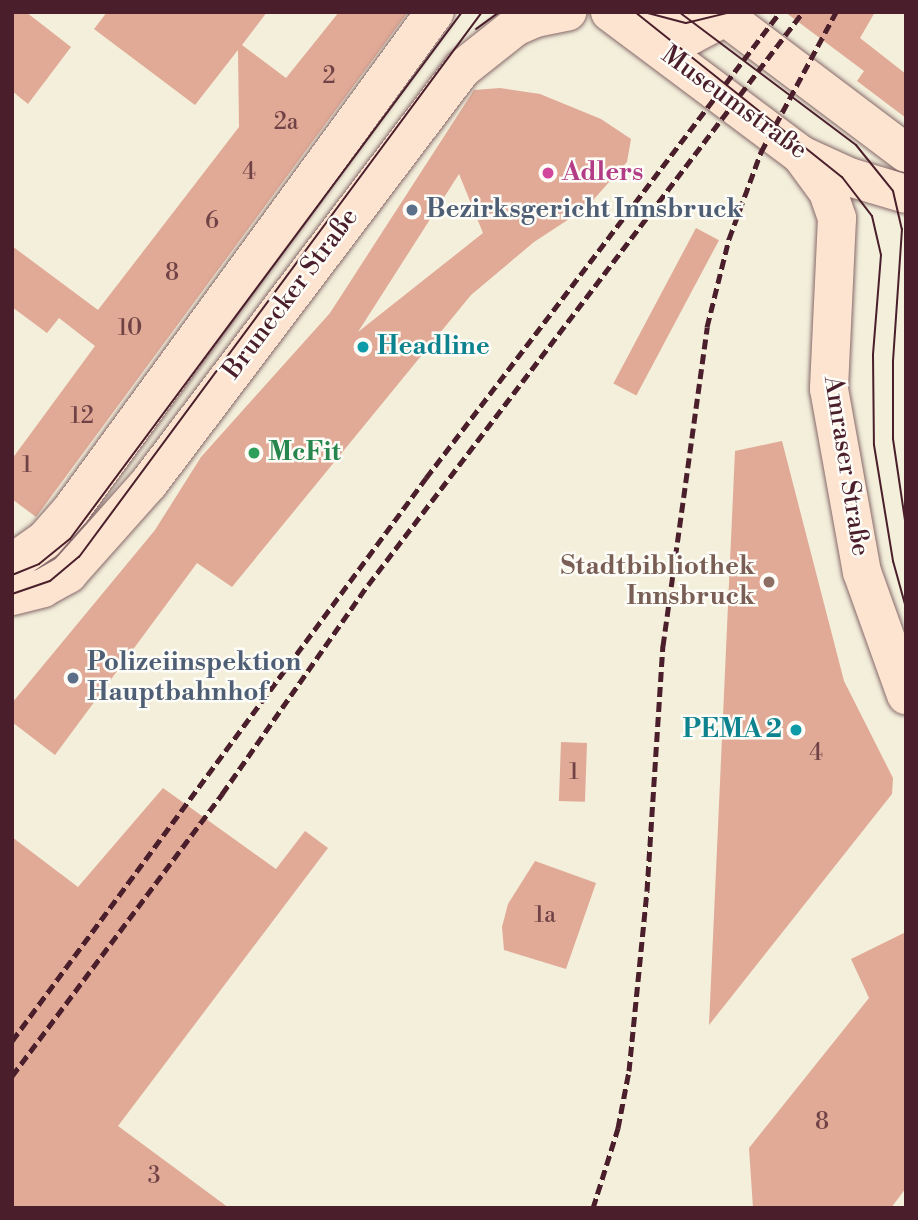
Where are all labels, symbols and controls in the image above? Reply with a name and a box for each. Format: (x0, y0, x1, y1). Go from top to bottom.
street label: Museumstraße (655, 40, 813, 166)
house number: 2 (322, 62, 336, 90)
house number: 2a (274, 108, 298, 136)
place label: Adlers (562, 157, 643, 189)
house number: 4 (242, 158, 256, 186)
marker: Adlers (540, 165, 556, 181)
place label: Bezirksgericht Innsbruck (426, 194, 742, 226)
street label: Brunecker Straße (217, 202, 365, 386)
marker: Bezirksgericht Innsbruck (404, 202, 420, 218)
house number: 6 (205, 207, 219, 235)
house number: 8 (165, 259, 179, 287)
house number: 10 (118, 314, 142, 342)
place label: Headline (377, 331, 490, 363)
marker: Headline (355, 339, 371, 355)
street label: Amraser Straße (816, 374, 876, 558)
house number: 12 (70, 402, 94, 430)
place label: McFit (268, 437, 341, 469)
marker: McFit (246, 445, 262, 461)
house number: 1 (22, 451, 32, 479)
place label: Stadtbibliothek Innsbruck (560, 551, 755, 612)
marker: Stadtbibliothek Innsbruck (761, 574, 777, 590)
place label: Polizeiinspektion Hauptbahnhof (87, 647, 301, 708)
marker: Polizeiinspektion Hauptbahnhof (65, 670, 81, 686)
place label: PEMA 2 (683, 714, 782, 746)
marker: PEMA 2 (788, 722, 804, 738)
house number: 4 (809, 739, 823, 767)
house number: 1 (569, 758, 579, 786)
house number: 1a (534, 901, 556, 929)
house number: 8 (815, 1108, 829, 1136)
house number: 3 (148, 1162, 160, 1190)

